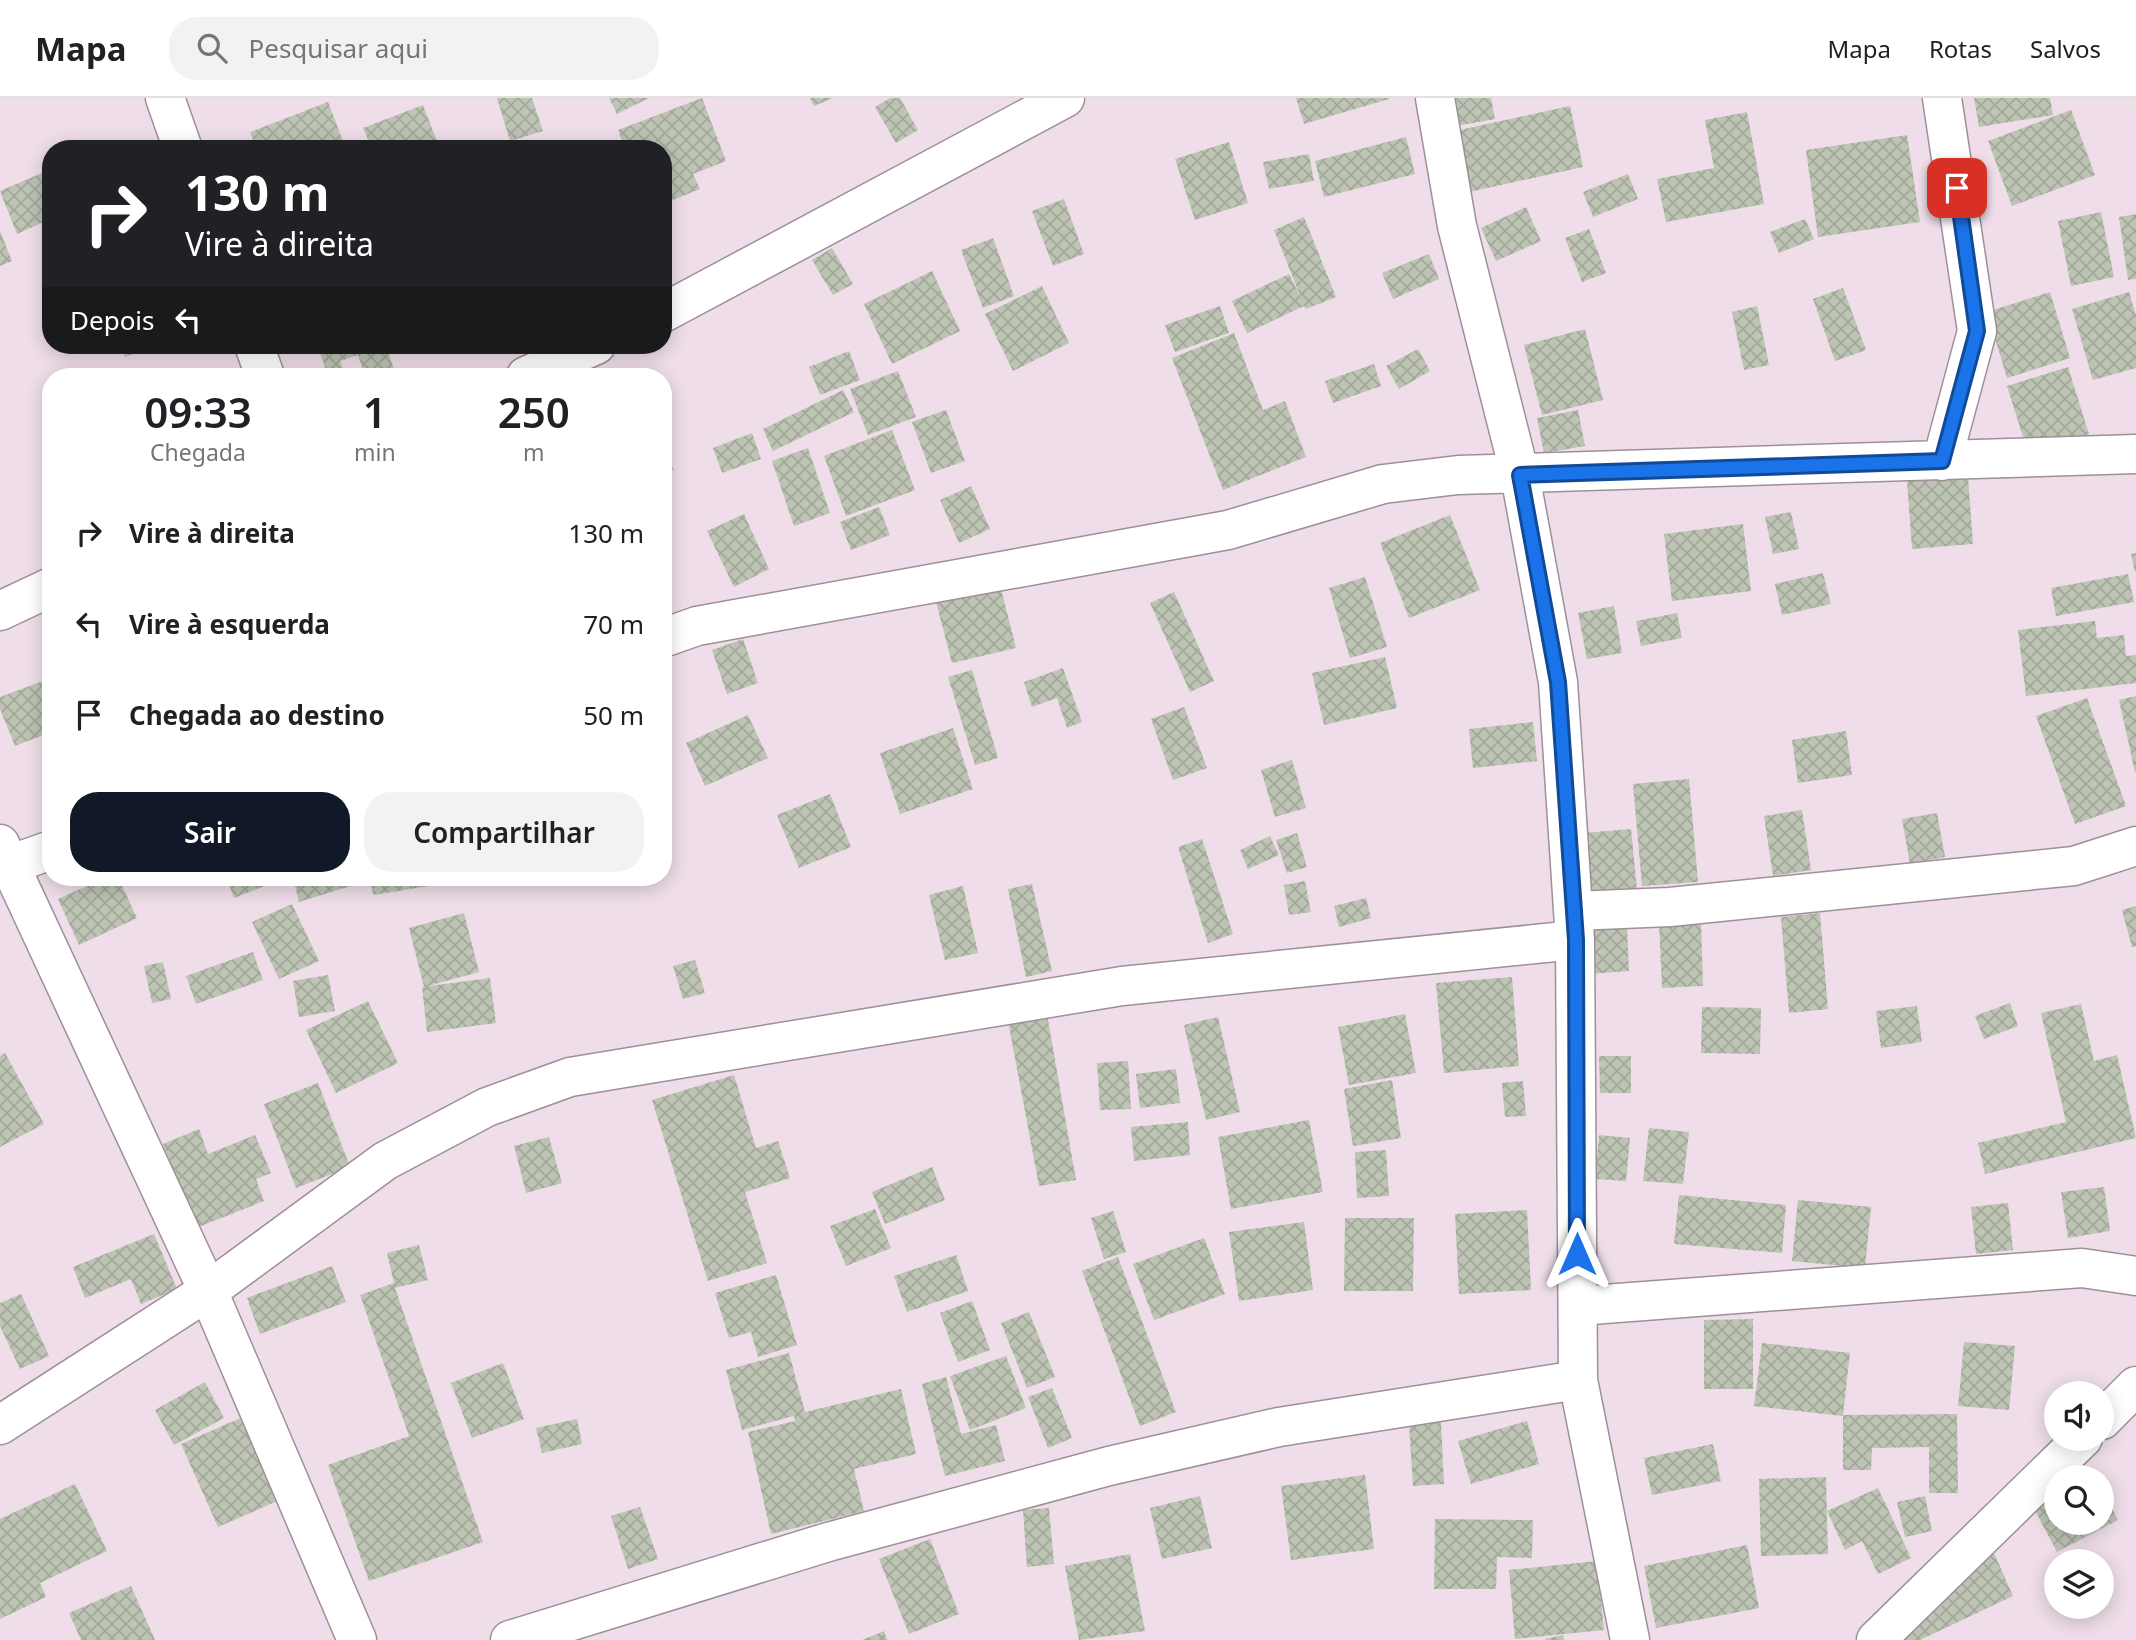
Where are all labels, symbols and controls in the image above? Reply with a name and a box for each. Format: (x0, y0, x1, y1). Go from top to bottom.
search box (169, 17, 659, 80)
text: Mapa (35, 26, 127, 71)
icon: search (193, 29, 231, 67)
text: Pesquisar aqui (249, 30, 428, 66)
text: Mapa (1827, 32, 1891, 65)
text: Rotas (1929, 32, 1992, 65)
text: Salvos (2030, 32, 2101, 65)
pin (1927, 158, 1987, 218)
text: 130 m (185, 159, 330, 225)
icon: right (70, 168, 161, 259)
icon: arrive (1938, 169, 1976, 207)
text: Vire à direita (185, 222, 374, 265)
icon: left (169, 301, 207, 339)
text: Depois (70, 302, 155, 338)
text: 09:33 (144, 383, 252, 440)
text: 1 (363, 383, 387, 440)
text: 250 (498, 383, 570, 440)
text: Chegada (150, 436, 246, 468)
text: min (354, 436, 396, 468)
text: m (523, 436, 545, 468)
icon: right (70, 514, 108, 552)
text: Vire à direita (129, 515, 295, 551)
text: 130 m (568, 515, 644, 551)
icon: left (70, 605, 108, 643)
text: Vire à esquerda (129, 606, 330, 642)
text: 70 m (583, 606, 644, 642)
icon: arrive (70, 696, 108, 734)
text: Chegada ao destino (129, 697, 385, 733)
text: 50 m (583, 697, 644, 733)
button: Sair (70, 792, 350, 872)
button: Compartilhar (364, 792, 644, 872)
position arrow (1540, 1217, 1614, 1291)
map controls (2044, 1381, 2114, 1619)
button: sound (2044, 1381, 2114, 1451)
button: search (2044, 1465, 2114, 1535)
button: layers (2044, 1549, 2114, 1619)

